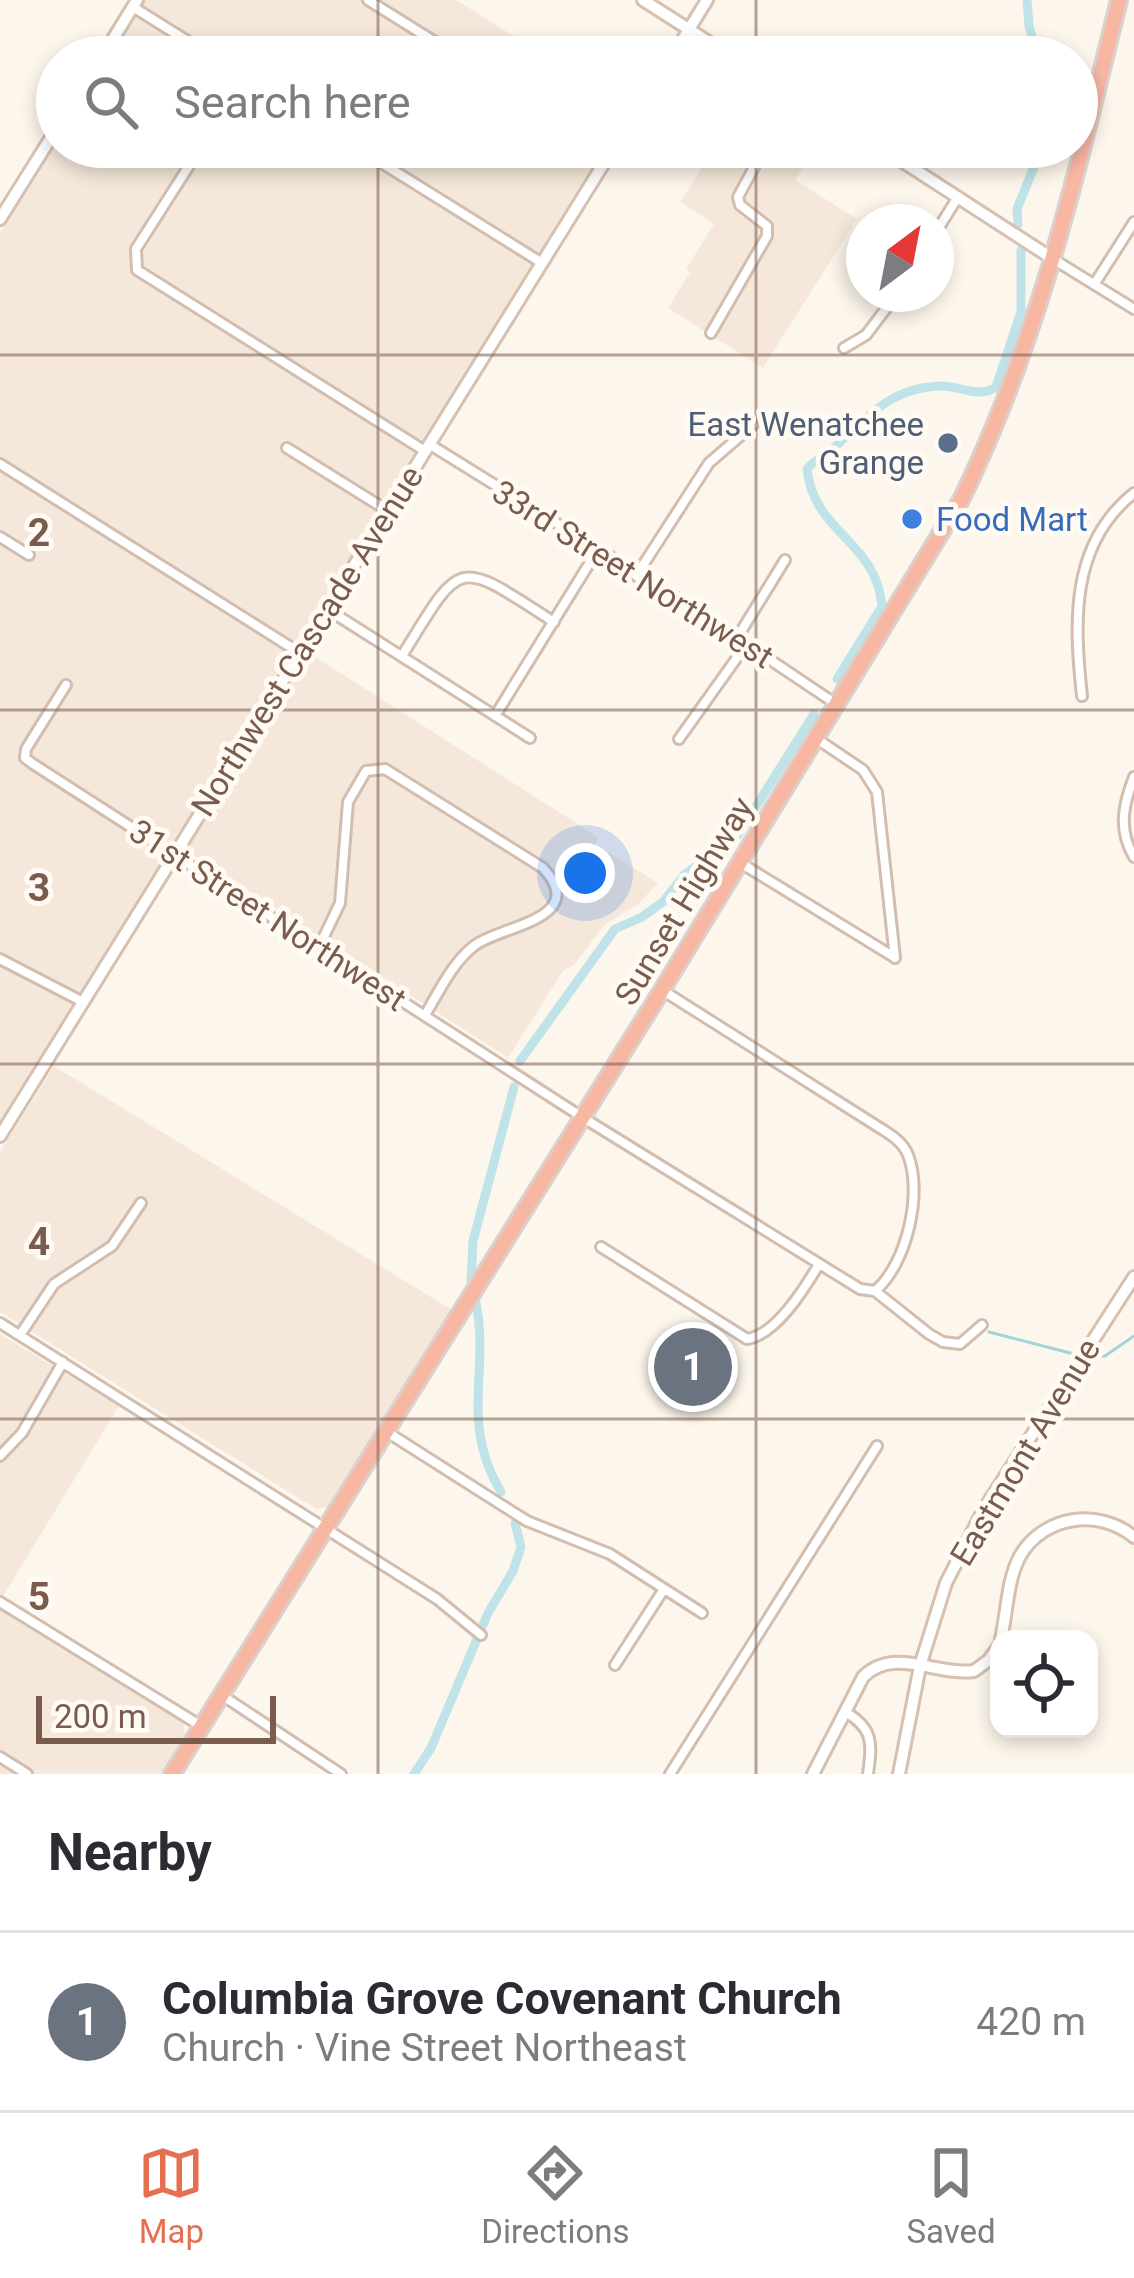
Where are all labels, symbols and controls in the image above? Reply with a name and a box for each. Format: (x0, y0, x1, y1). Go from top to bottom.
search box (36, 36, 1098, 168)
icon: search (78, 69, 144, 135)
text: Search here (174, 76, 411, 129)
north arrow (846, 204, 954, 312)
place label: East Wenatchee Grange (688, 405, 924, 482)
marker: East Wenatchee Grange (935, 430, 961, 456)
street label: Northwest Cascade Avenue (183, 459, 431, 823)
street label: 33rd Street Northwest (486, 472, 780, 676)
place label: Food Mart (936, 500, 1088, 539)
marker: Food Mart (899, 506, 925, 532)
text: 2 (28, 510, 50, 556)
street label: Sunset Highway (607, 790, 762, 1012)
street label: 31st Street Northwest (122, 811, 414, 1019)
your location (555, 843, 615, 903)
text: 3 (28, 865, 50, 911)
text: 4 (28, 1219, 50, 1265)
pin: 1 (654, 1322, 732, 1412)
street label: Eastmont Avenue (942, 1332, 1108, 1572)
text: 5 (28, 1574, 50, 1620)
map controls (990, 1630, 1098, 1738)
button: locate (990, 1630, 1098, 1738)
scale bar (36, 1690, 276, 1743)
text: 200 m (54, 1697, 147, 1736)
text: Nearby (48, 1823, 212, 1882)
text: Columbia Grove Covenant Church (162, 1972, 842, 2025)
text: 1 (76, 1999, 98, 2045)
text: 420 m (976, 1999, 1086, 2045)
text: Church · Vine Street Northeast (162, 2025, 687, 2071)
tab: Map (138, 2140, 204, 2251)
tab: Directions (481, 2140, 630, 2251)
tab: Saved (906, 2140, 996, 2251)

